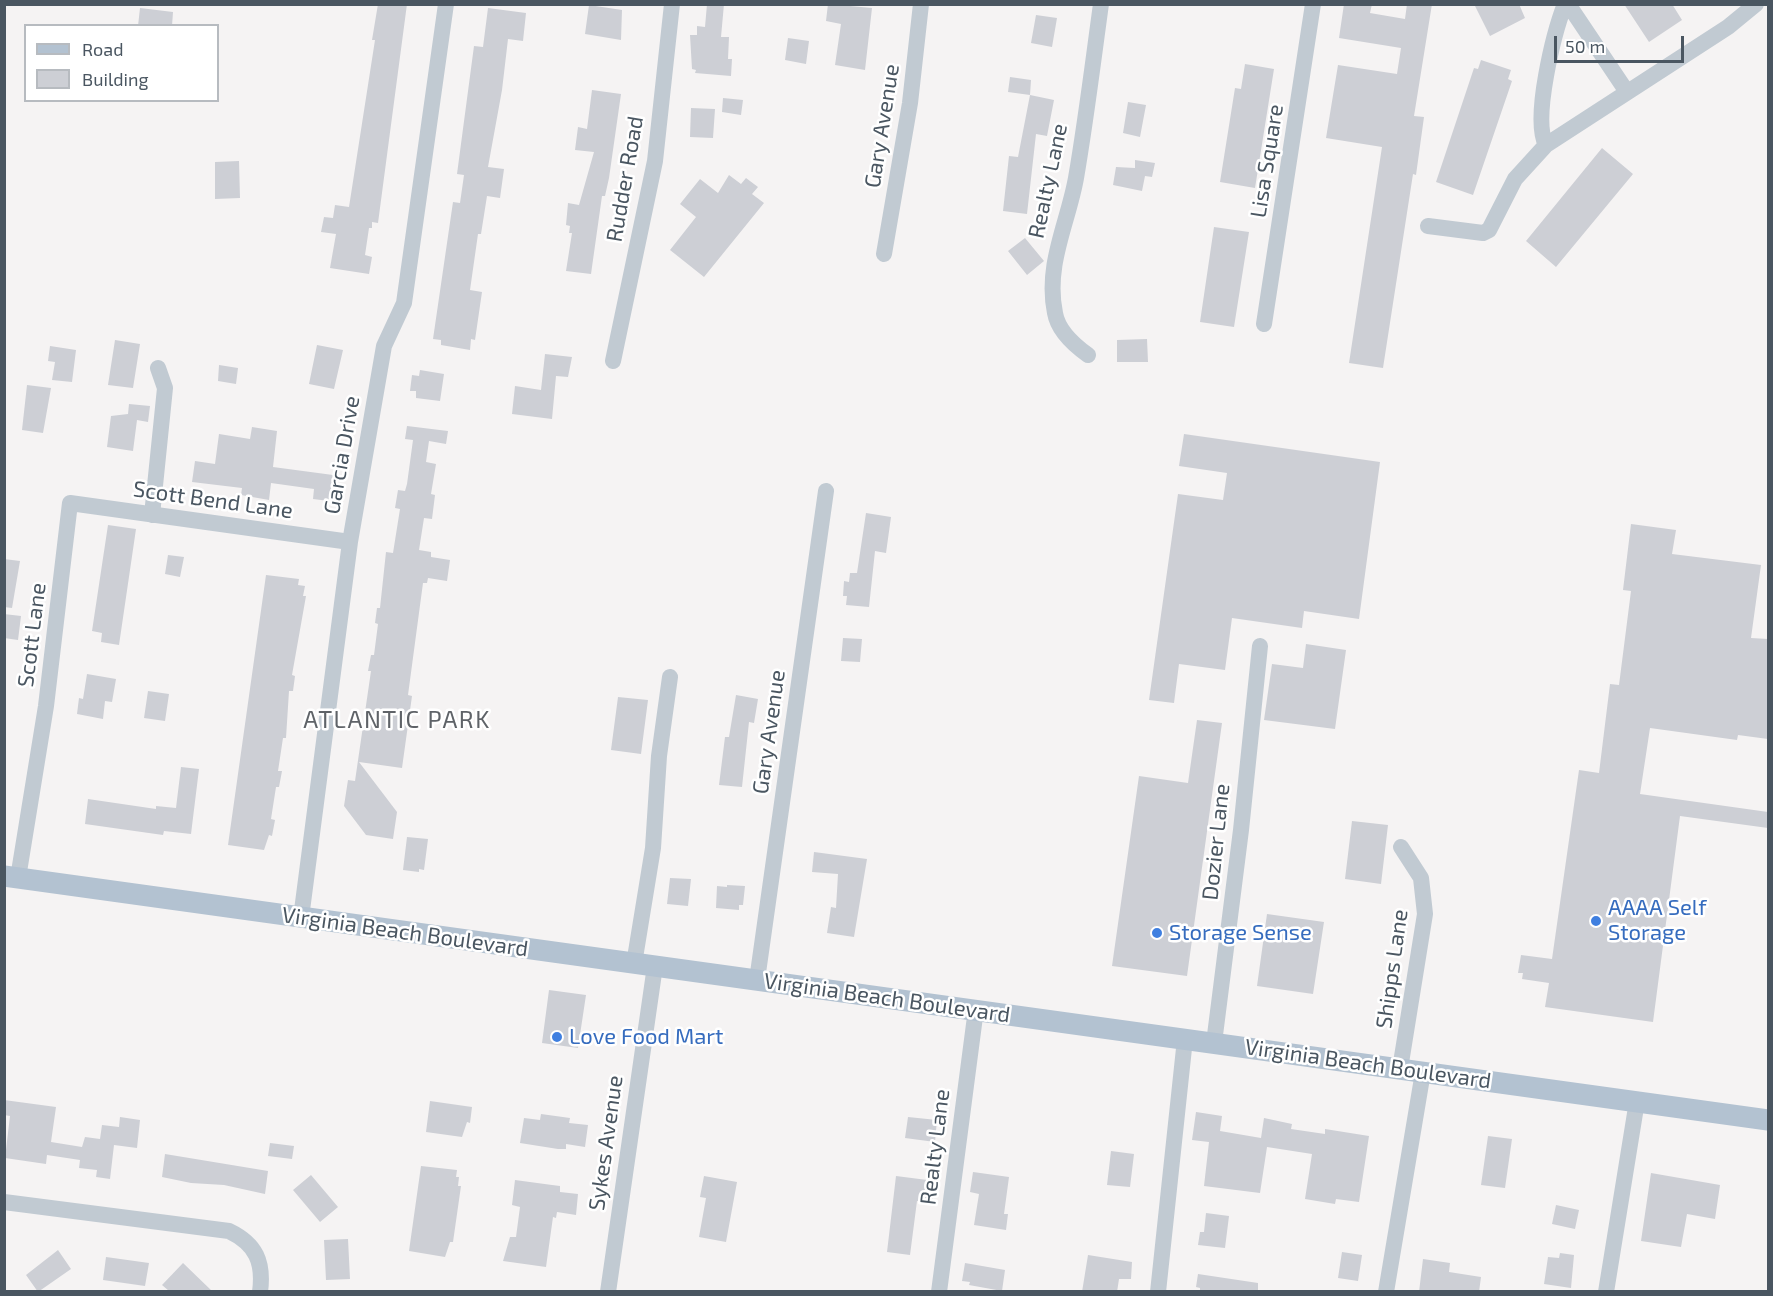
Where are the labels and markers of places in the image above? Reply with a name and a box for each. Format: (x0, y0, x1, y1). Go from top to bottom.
place label: AAAA Self Storage (1608, 895, 1707, 946)
marker: AAAA Self Storage (1589, 914, 1603, 928)
place label: Storage Sense (1169, 920, 1312, 946)
marker: Storage Sense (1150, 926, 1164, 940)
place label: Love Food Mart (569, 1024, 723, 1050)
marker: Love Food Mart (550, 1030, 564, 1044)

